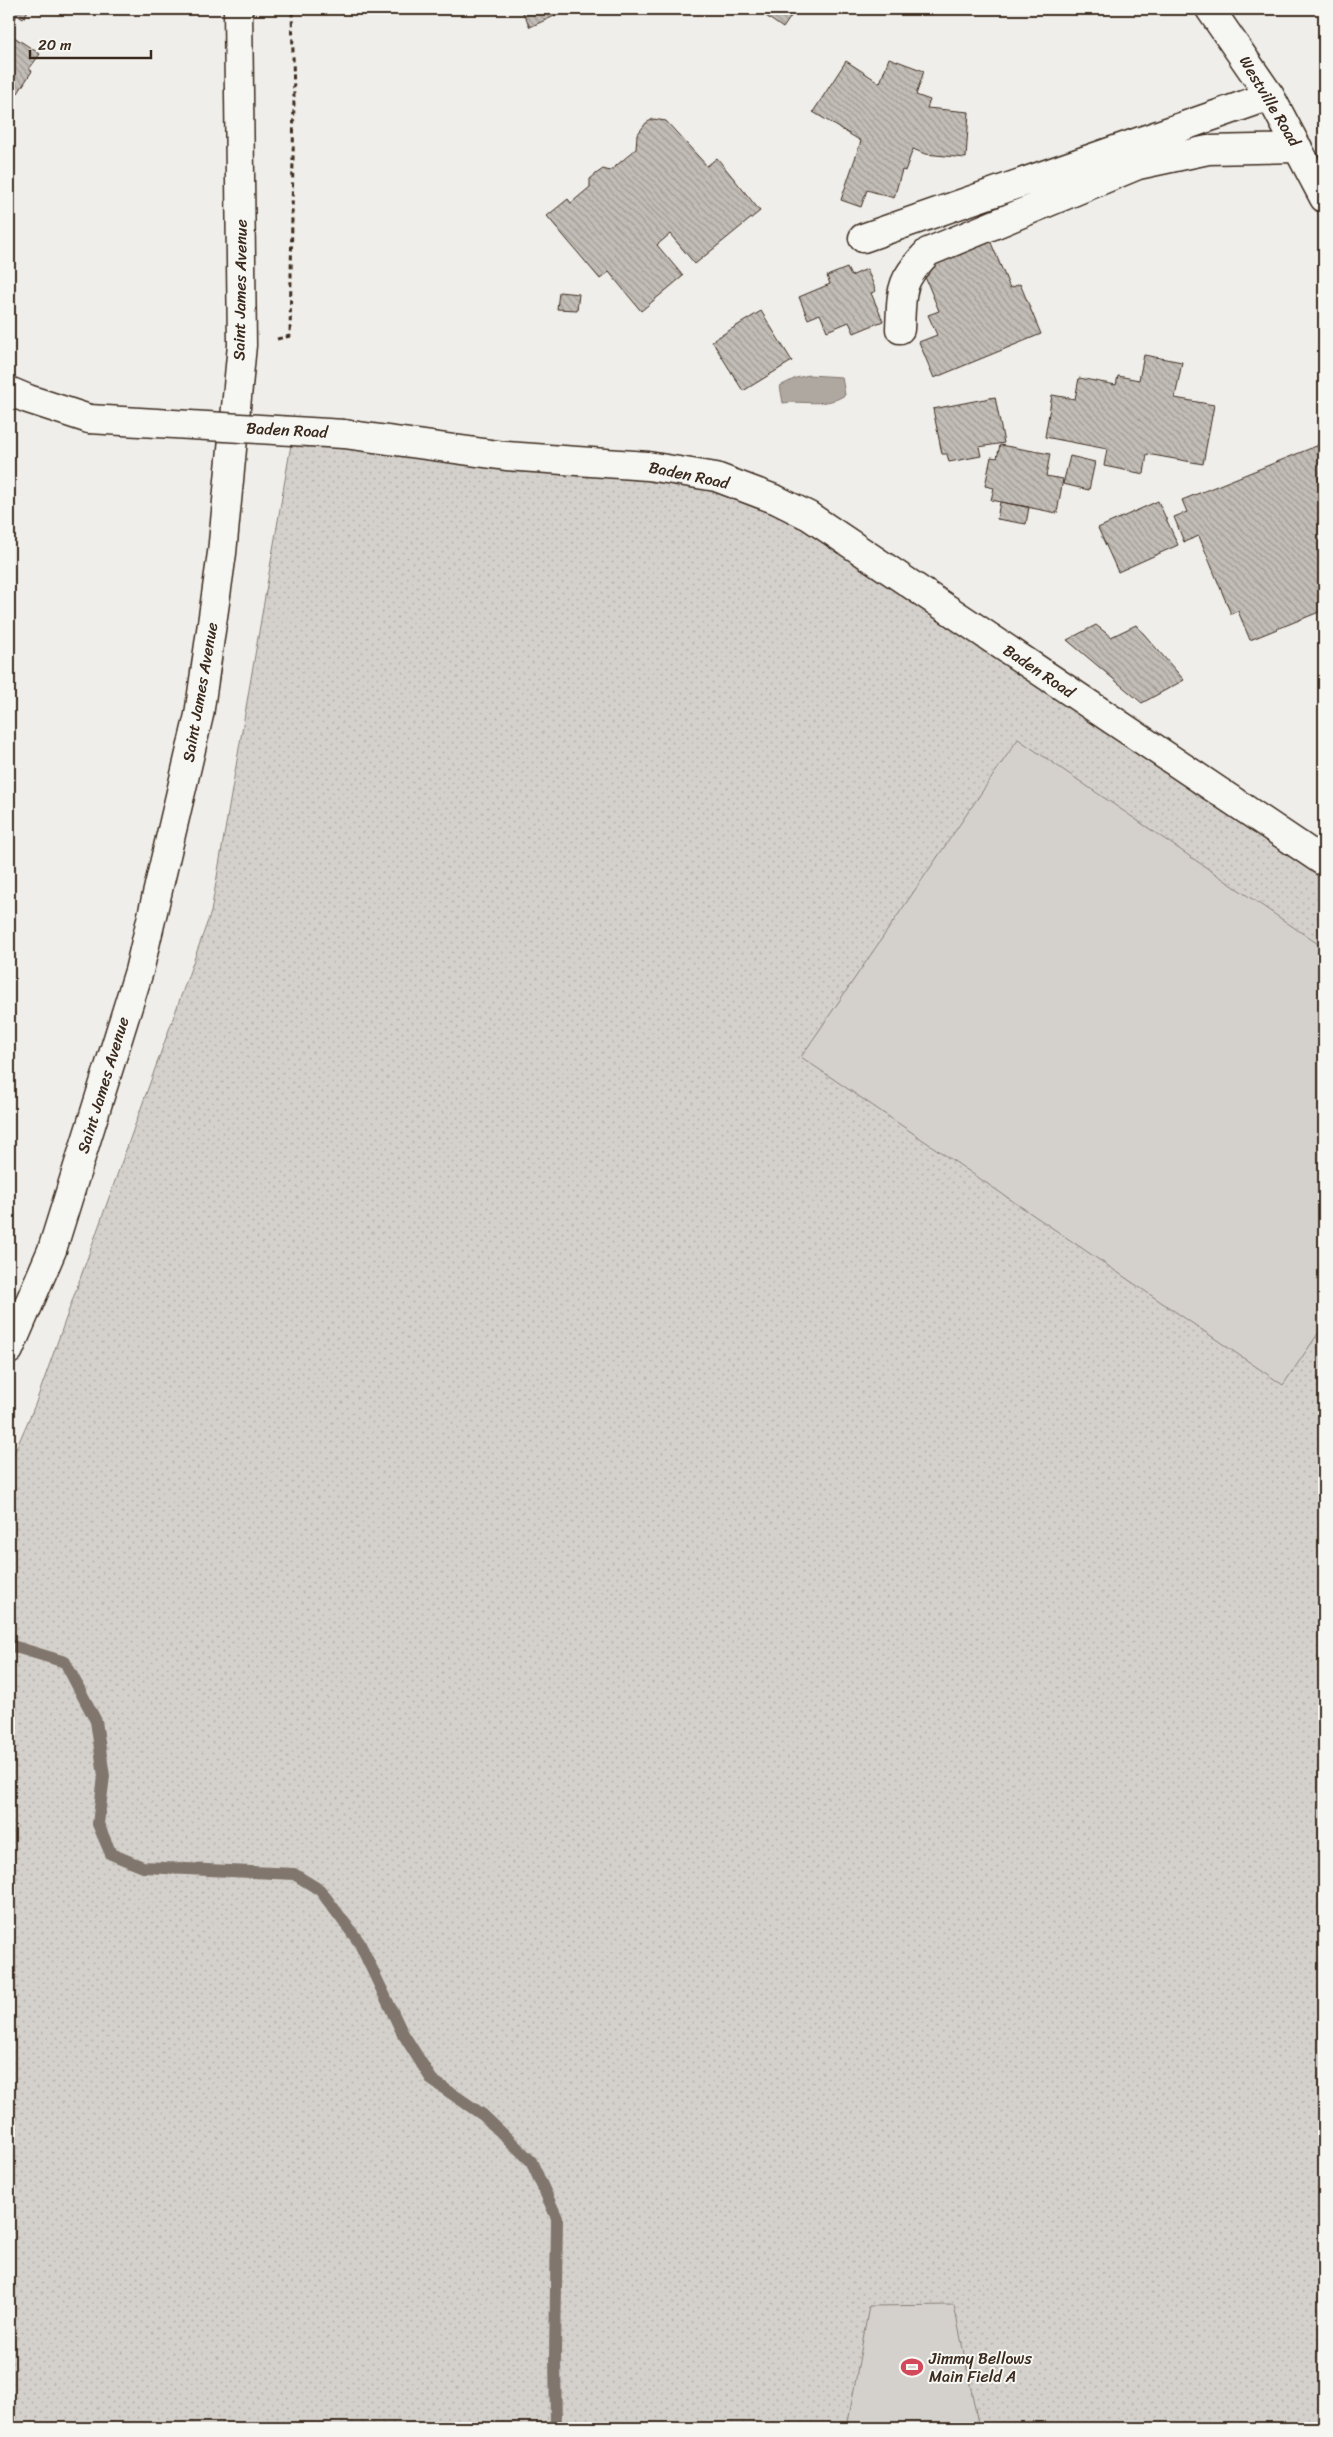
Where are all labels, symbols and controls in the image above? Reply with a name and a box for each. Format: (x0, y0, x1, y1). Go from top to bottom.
scale bar (30, 28, 151, 60)
text: 20 m (38, 32, 72, 58)
street label: Westville Road (1231, 50, 1310, 154)
street label: Saint James Avenue (224, 219, 256, 361)
street label: Baden Road (245, 413, 330, 447)
street label: Baden Road (646, 452, 733, 498)
street label: Saint James Avenue (173, 620, 227, 764)
street label: Baden Road (997, 636, 1082, 707)
street label: Saint James Avenue (68, 1013, 138, 1157)
place label: Jimmy Bellows Main Field A (928, 2344, 1032, 2391)
sports icon: Jimmy Bellows Main Field A (899, 2354, 925, 2380)

